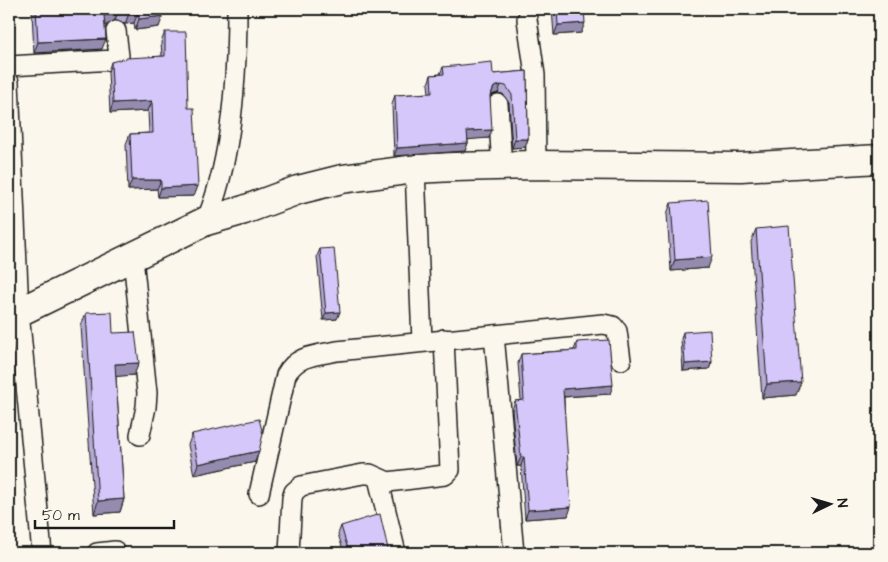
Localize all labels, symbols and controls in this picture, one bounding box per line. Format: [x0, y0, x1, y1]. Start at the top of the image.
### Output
north arrow [806, 480, 856, 530]
scale bar [35, 497, 174, 529]
text: N [832, 498, 852, 508]
text: 50 m [42, 505, 80, 526]

